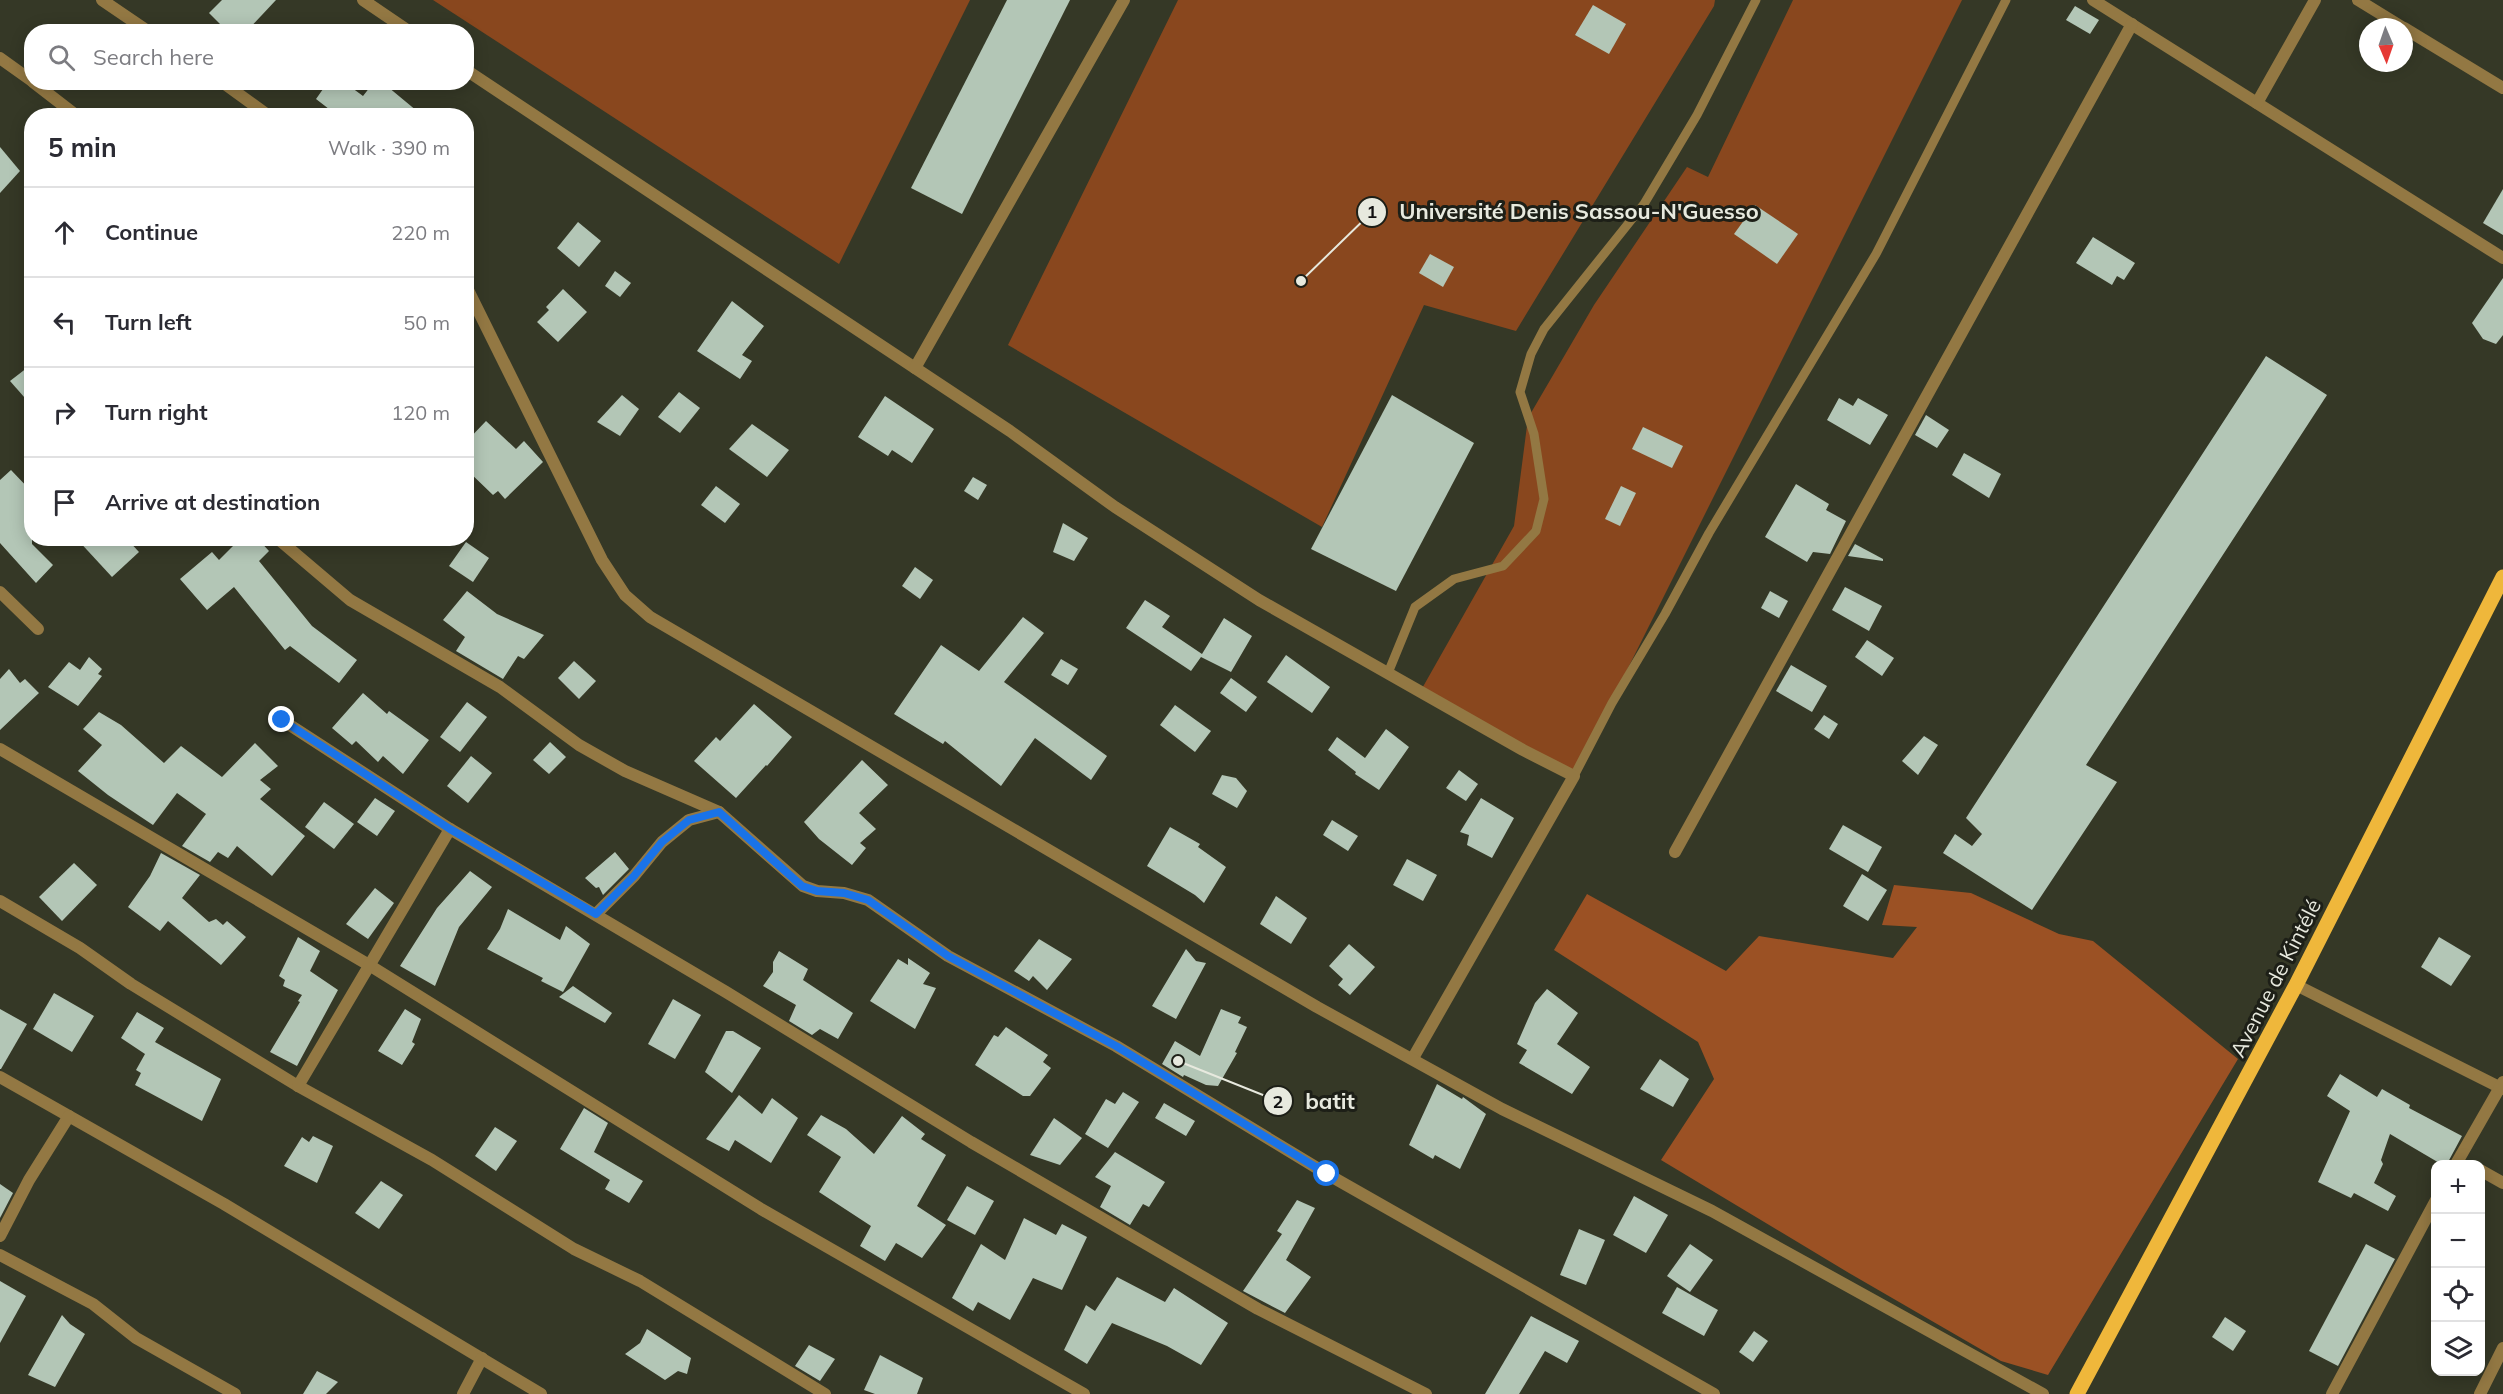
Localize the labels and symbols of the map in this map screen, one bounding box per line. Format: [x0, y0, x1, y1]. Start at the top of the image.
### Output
north arrow [2359, 18, 2413, 72]
callout: Université Denis Sassou-N'Guesso [1357, 192, 1770, 232]
text: Université Denis Sassou-N'Guesso [1399, 197, 1759, 225]
text: 1 [1367, 200, 1377, 223]
route end [268, 706, 294, 732]
street label: Avenue de Kintélé [2224, 895, 2326, 1061]
callout: batit [1263, 1081, 1367, 1121]
text: batit [1305, 1087, 1355, 1115]
text: 2 [1273, 1090, 1283, 1113]
route start [1313, 1160, 1339, 1186]

